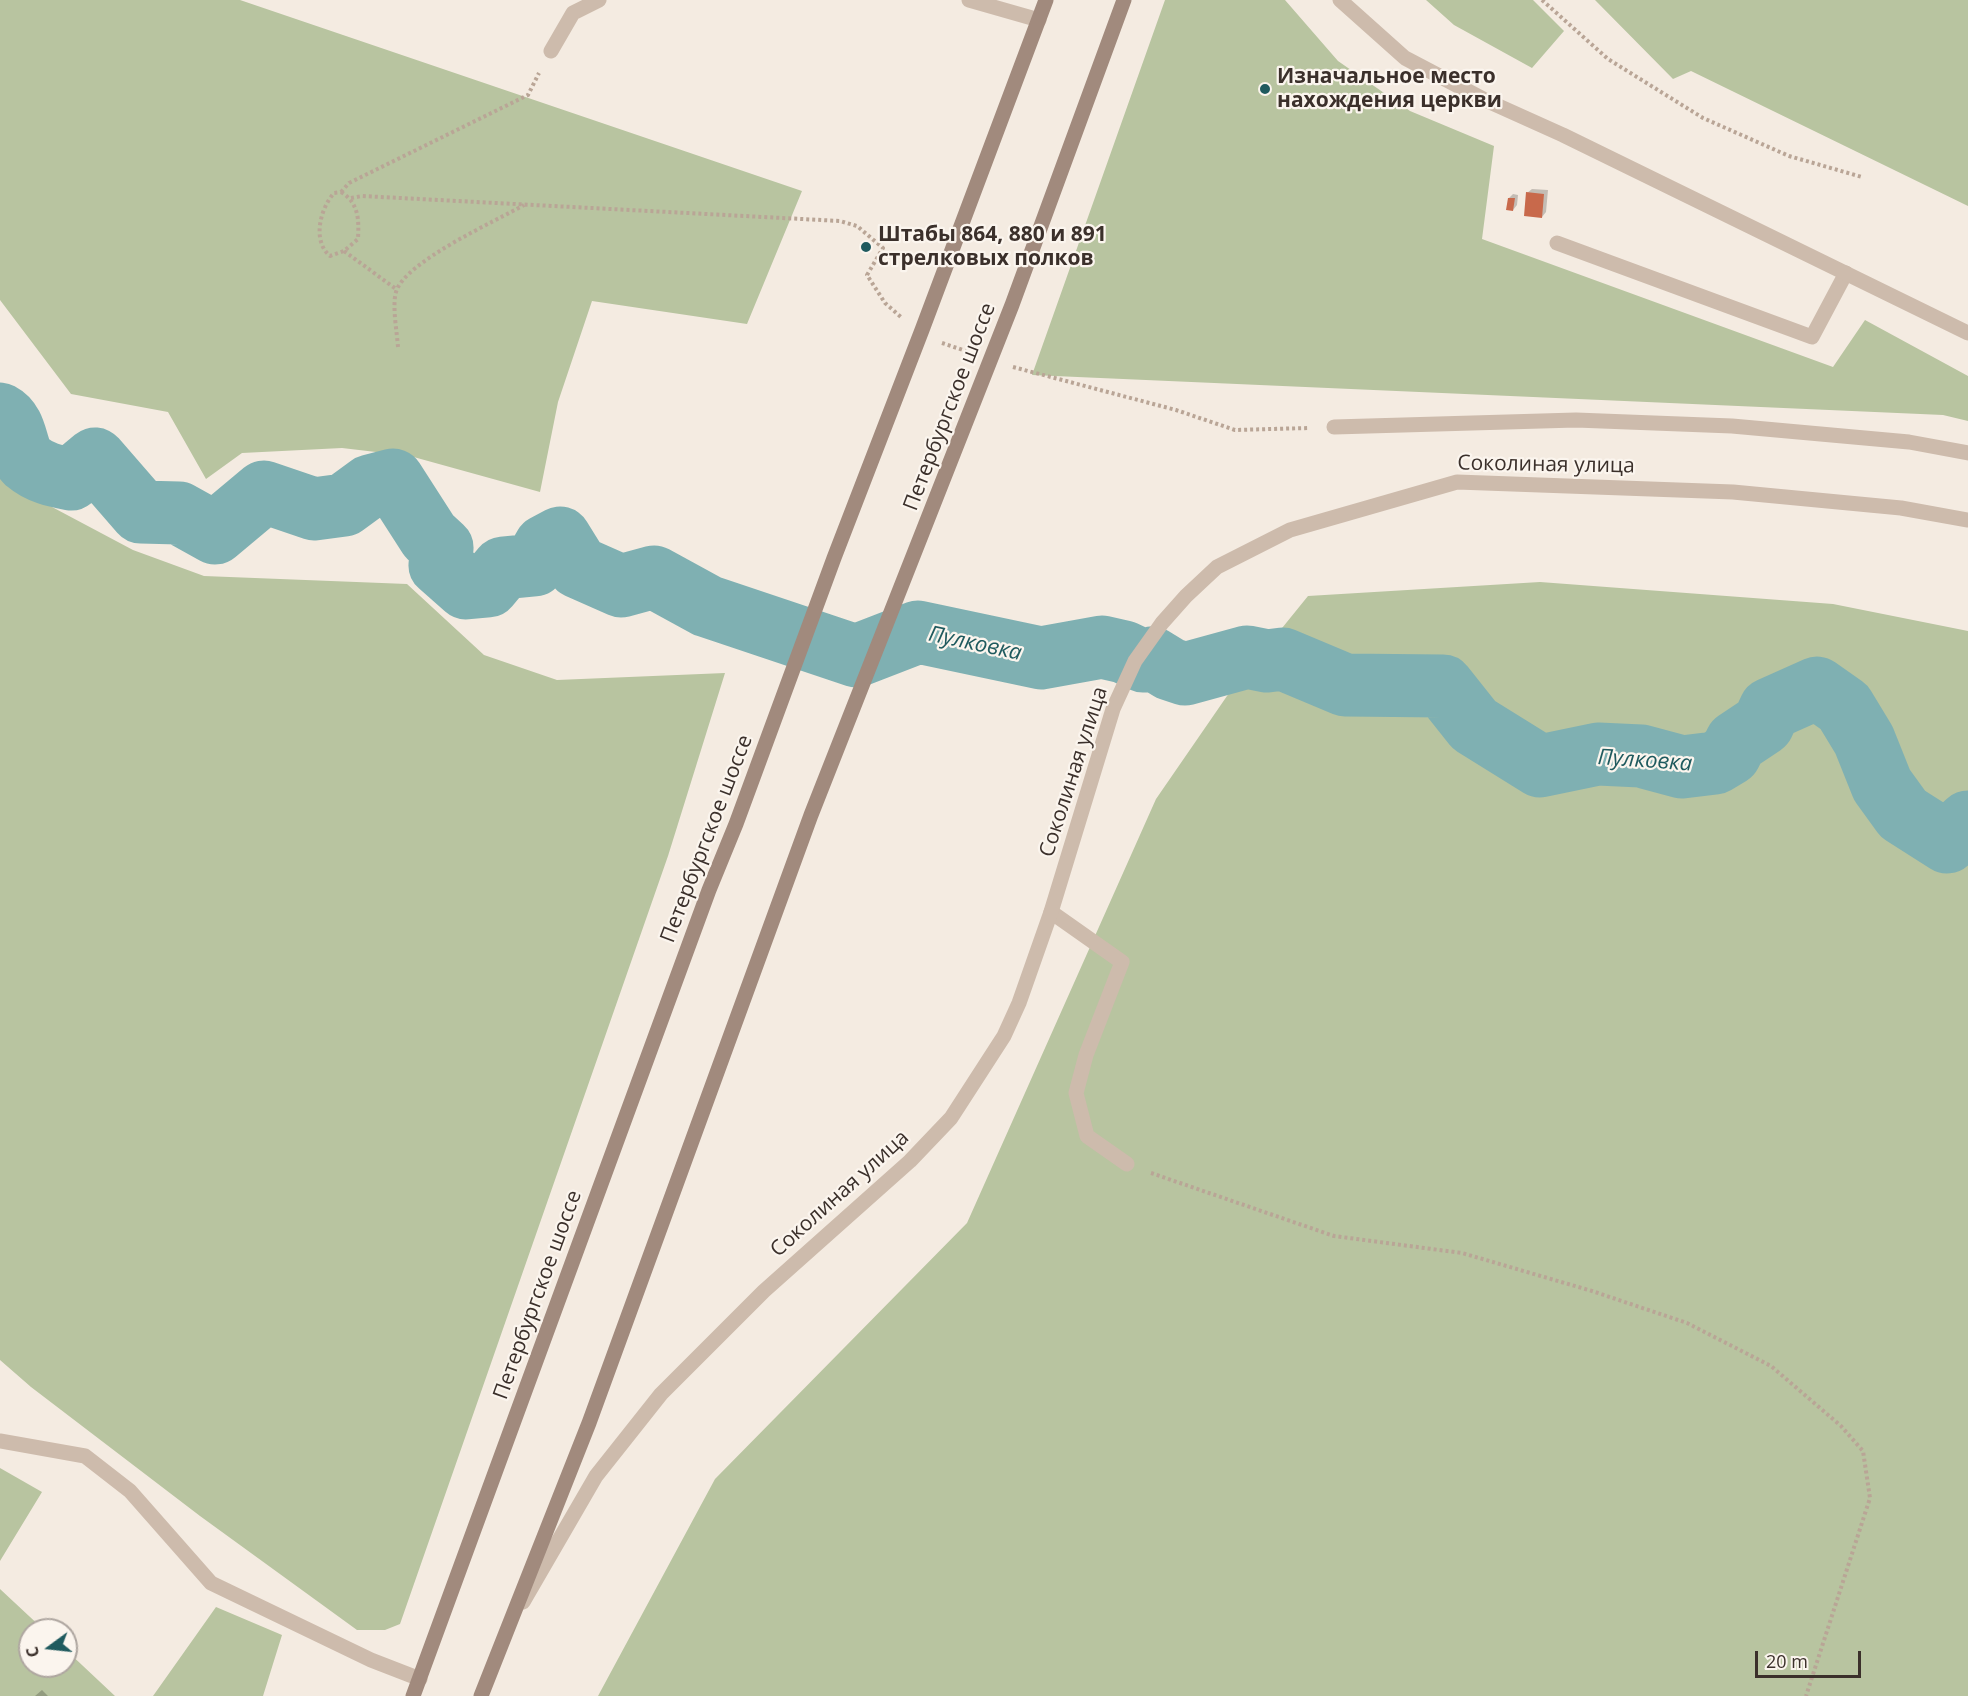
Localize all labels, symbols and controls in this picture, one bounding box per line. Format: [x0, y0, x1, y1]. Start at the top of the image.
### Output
place label: Изначальное место нахождения церкви [1277, 64, 1502, 114]
marker: Изначальное место нахождения церкви [1258, 82, 1272, 96]
place label: Штабы 864, 880 и 891 стрелковых полков [878, 222, 1107, 272]
marker: Штабы 864, 880 и 891 стрелковых полков [859, 240, 873, 254]
street label: Петербургское шоссе [899, 300, 1001, 514]
street label: Соколиная улица [1457, 451, 1635, 479]
water label: Пулковка [926, 621, 1024, 667]
street label: Соколиная улица [1035, 684, 1113, 860]
street label: Петербургское шоссе [656, 732, 758, 946]
water label: Пулковка [1597, 745, 1693, 777]
street label: Соколиная улица [766, 1125, 914, 1263]
street label: Петербургское шоссе [488, 1187, 588, 1403]
north arrow [18, 1618, 78, 1678]
scale bar [1758, 1639, 1864, 1677]
text: С [21, 1644, 44, 1660]
text: 20 m [1766, 1649, 1808, 1673]

